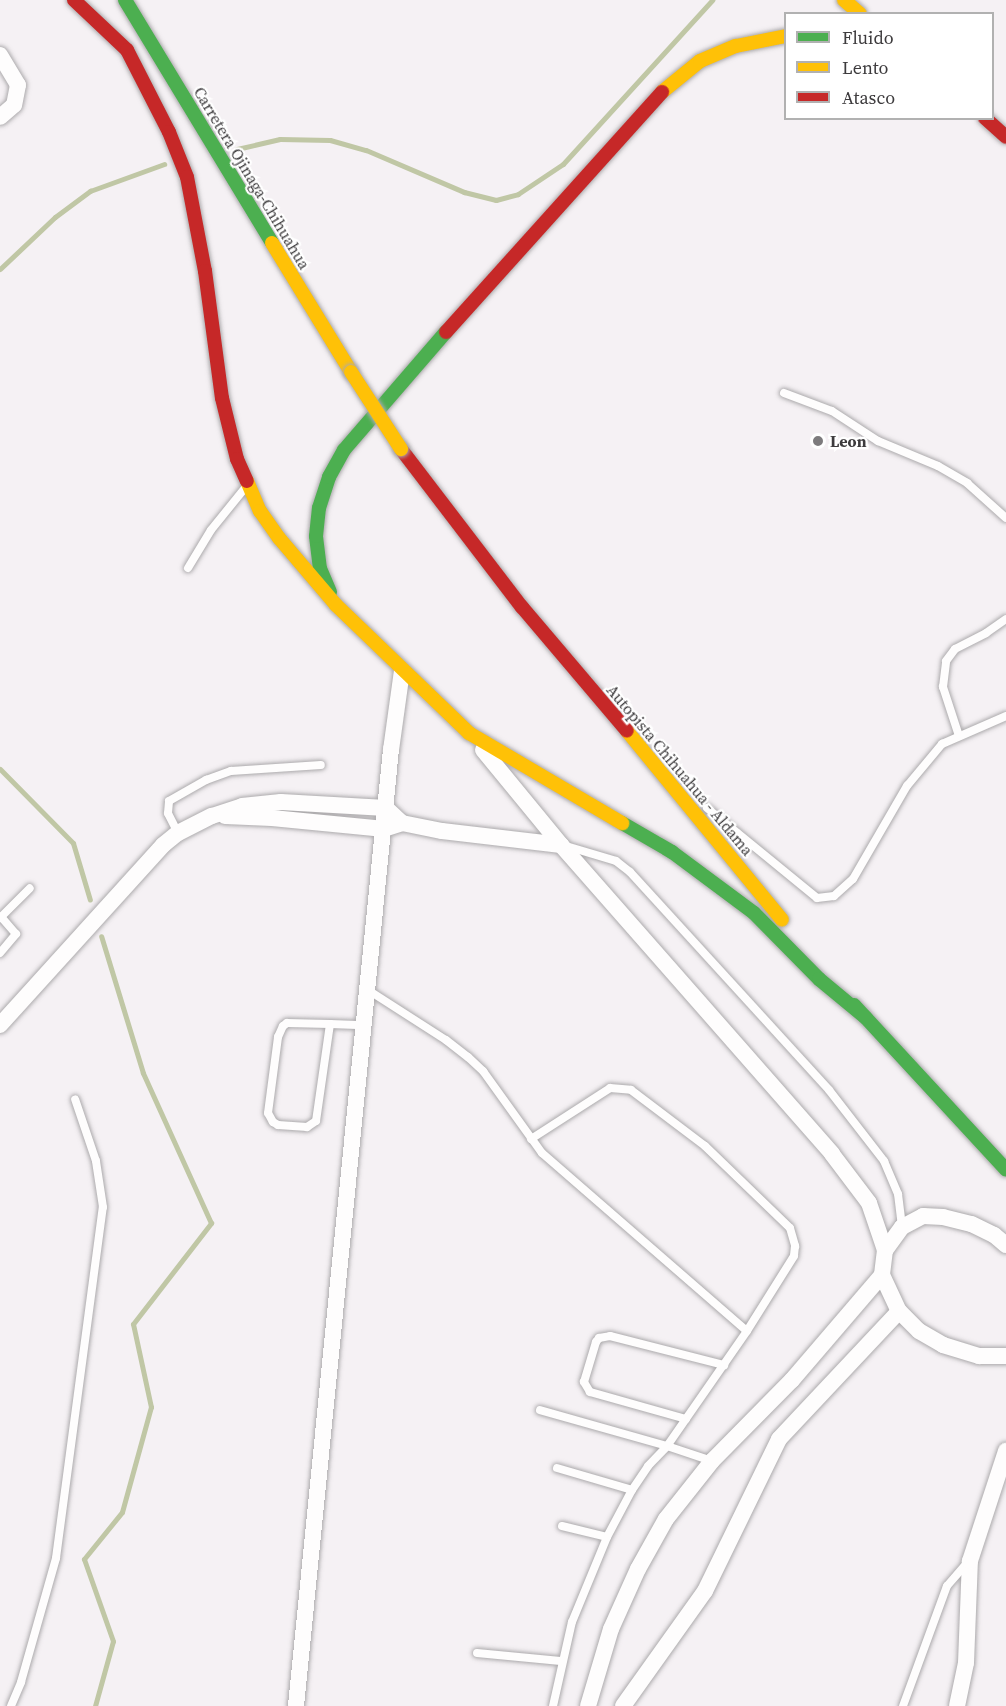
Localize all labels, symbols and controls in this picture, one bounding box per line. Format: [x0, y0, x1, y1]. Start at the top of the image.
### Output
legend [784, 12, 994, 120]
text: Fluido [842, 25, 894, 50]
text: Lento [842, 55, 888, 80]
street label: Carretera Ojinaga-Chihuahua [190, 83, 314, 273]
text: Atasco [842, 85, 895, 110]
place label: Leon [830, 431, 867, 451]
marker: Leon [811, 434, 825, 448]
street label: Autopista Chihuahua - Aldama [603, 681, 757, 859]

